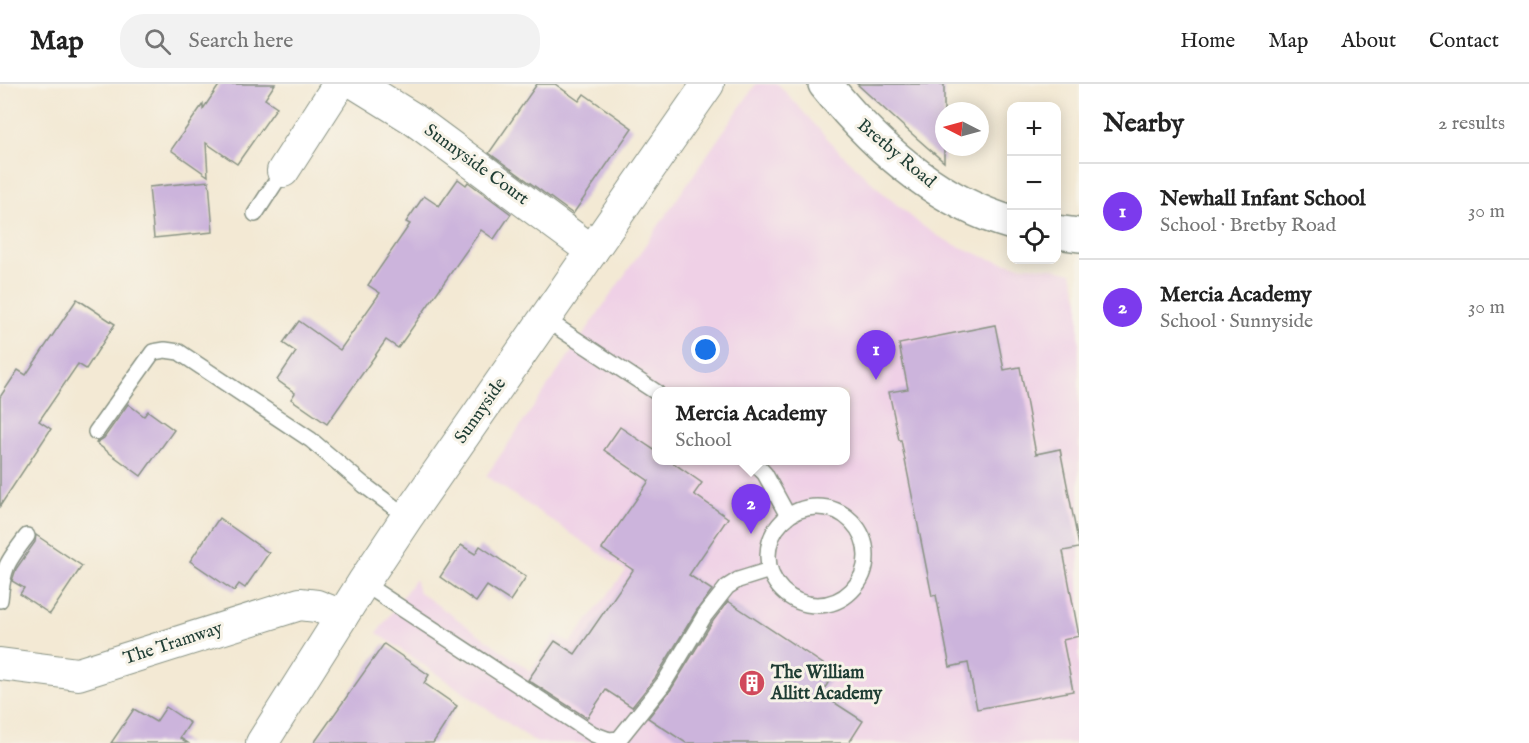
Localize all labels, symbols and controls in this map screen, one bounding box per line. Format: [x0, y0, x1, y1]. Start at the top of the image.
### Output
search box [120, 14, 540, 68]
text: Map [30, 24, 84, 59]
icon: search [141, 25, 174, 58]
text: Search here [189, 27, 293, 55]
text: Home [1180, 28, 1235, 55]
text: Map [1268, 28, 1308, 55]
text: About [1341, 28, 1396, 55]
text: Contact [1429, 28, 1499, 55]
north arrow [935, 102, 989, 156]
map controls [1007, 102, 1061, 264]
button: + [1007, 102, 1061, 156]
text: Nearby [1103, 107, 1184, 140]
text: 2 results [1438, 111, 1505, 136]
street label: Bretby Road [852, 114, 940, 194]
street label: Sunnyside Court [419, 119, 533, 211]
button: − [1007, 156, 1061, 210]
text: Newhall Infant School [1160, 185, 1366, 213]
text: 1 [1119, 199, 1126, 224]
text: 30 m [1468, 199, 1505, 224]
button: locate [1007, 210, 1061, 264]
text: School · Bretby Road [1160, 213, 1336, 238]
text: Mercia Academy [1160, 281, 1312, 309]
text: 2 [1118, 295, 1127, 320]
text: 30 m [1468, 295, 1505, 320]
text: School · Sunnyside [1160, 309, 1313, 334]
pin: 1 [856, 330, 896, 380]
your location [691, 335, 720, 364]
street label: Sunnyside [450, 374, 512, 448]
popup [652, 387, 850, 465]
text: Mercia Academy [675, 400, 827, 428]
text: School [675, 428, 732, 453]
pin: 2 [732, 484, 771, 534]
street label: The Tramway [120, 617, 226, 671]
place label: The William Allitt Academy [770, 662, 883, 706]
building icon: The William Allitt Academy [737, 668, 767, 698]

